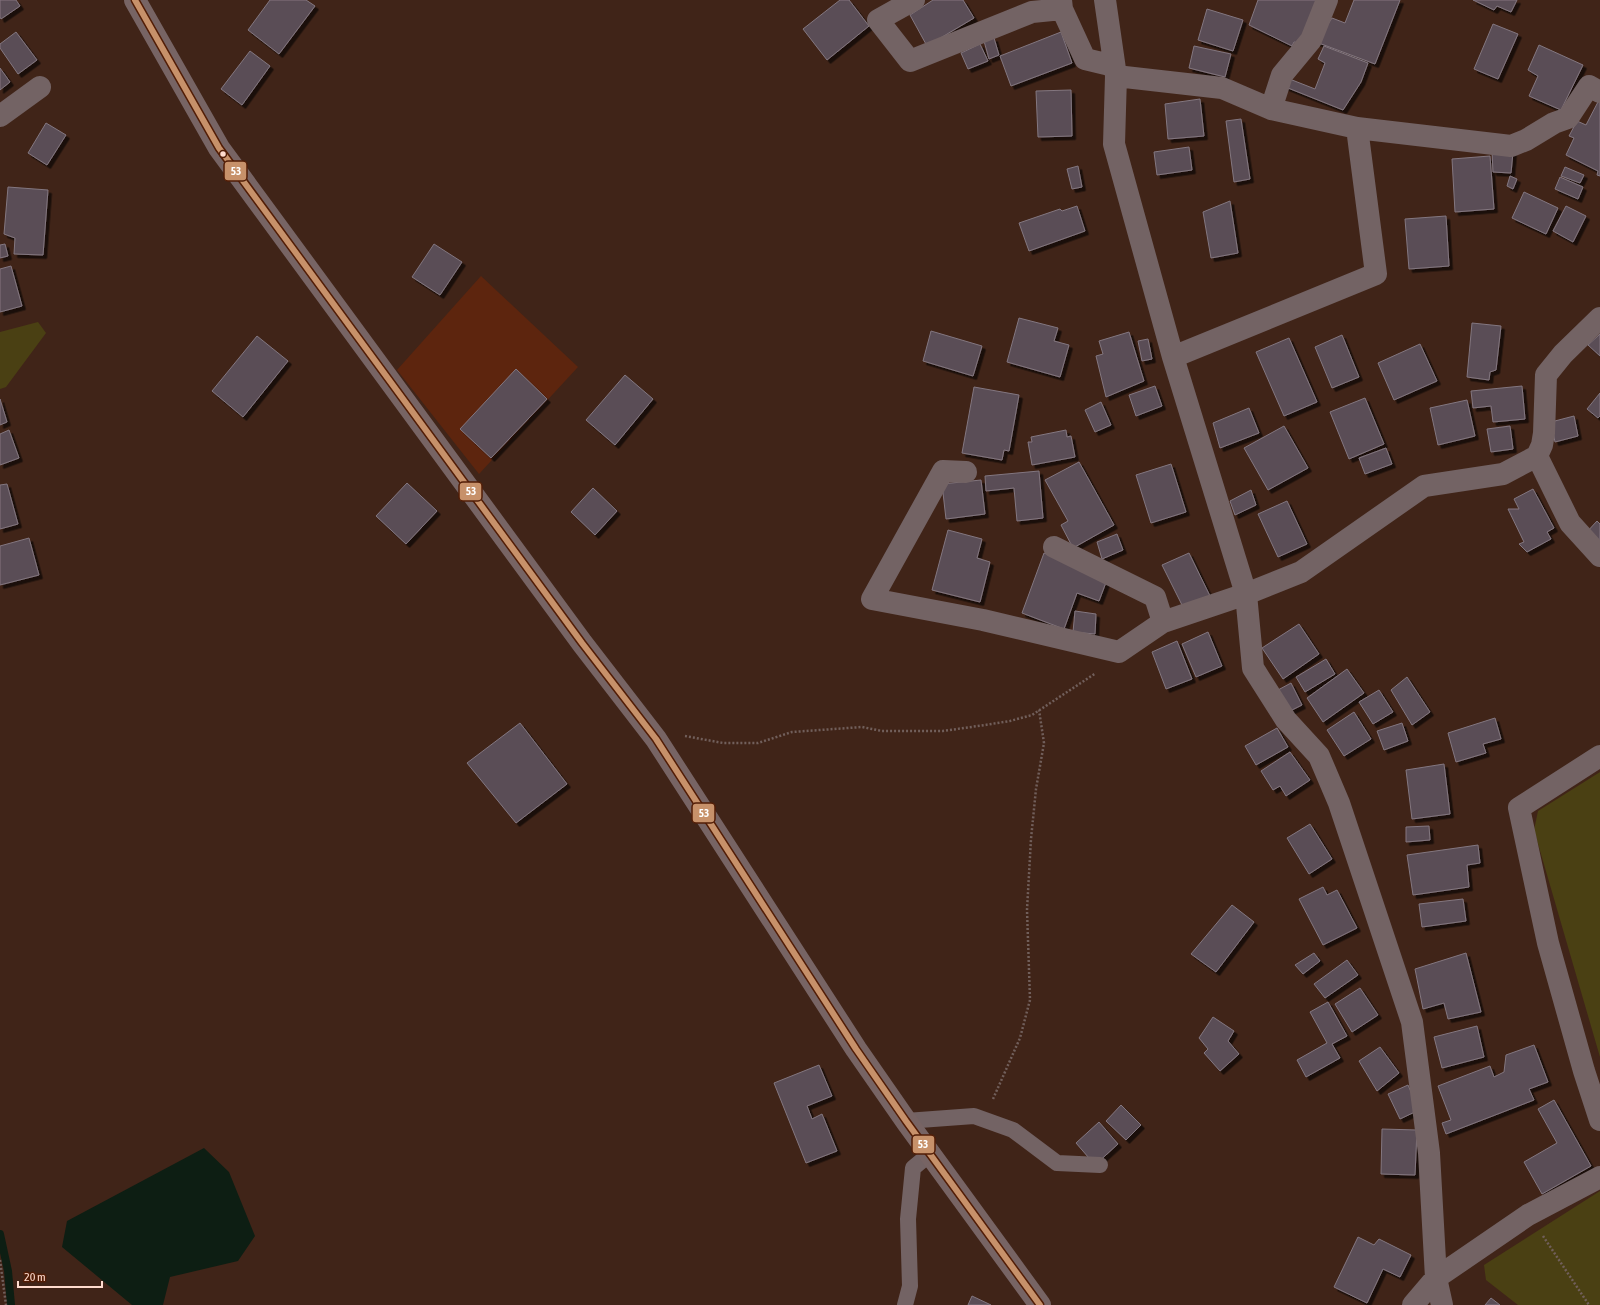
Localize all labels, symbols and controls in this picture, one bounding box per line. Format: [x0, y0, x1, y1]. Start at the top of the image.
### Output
unlabelled marker [218, 149, 228, 159]
line badge: 53 [224, 161, 247, 181]
text: 53 [231, 165, 241, 177]
line badge: 53 [459, 482, 482, 501]
text: 53 [466, 485, 476, 497]
line badge: 53 [692, 803, 715, 823]
text: 53 [699, 807, 709, 819]
line badge: 53 [912, 1135, 935, 1154]
text: 53 [918, 1138, 928, 1150]
scale bar [18, 1263, 102, 1289]
text: 20 m [24, 1270, 46, 1284]

